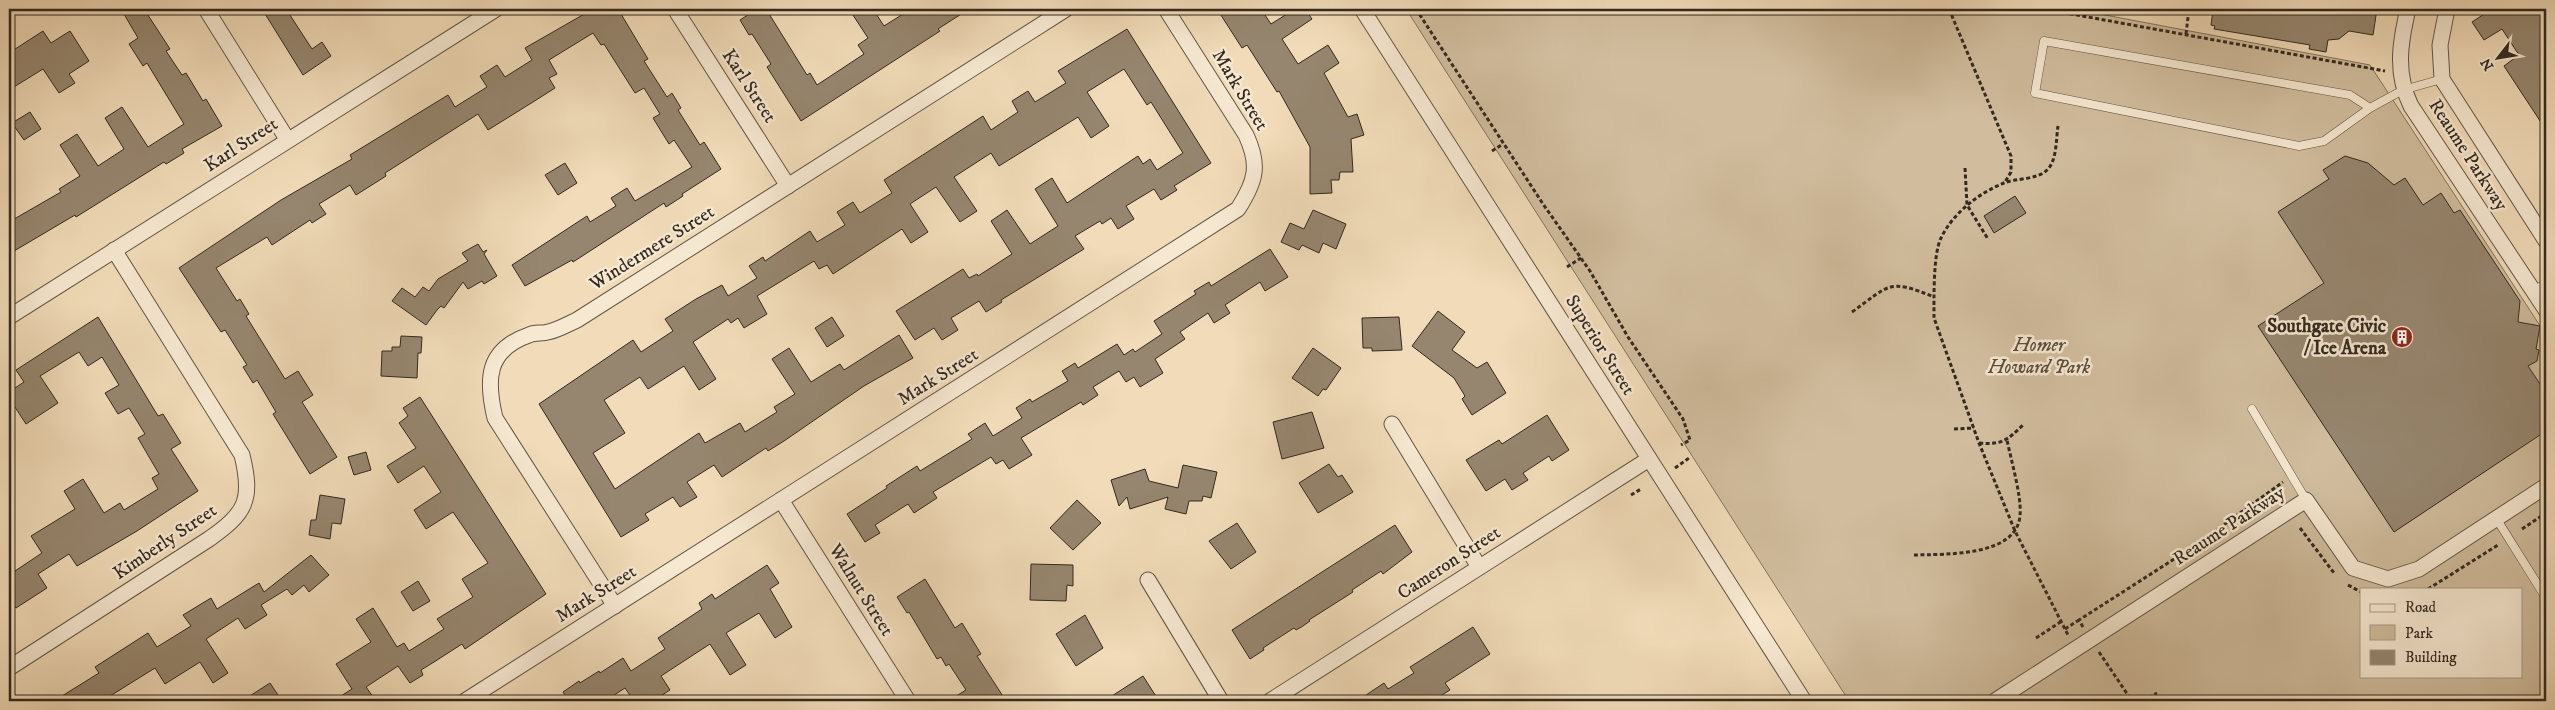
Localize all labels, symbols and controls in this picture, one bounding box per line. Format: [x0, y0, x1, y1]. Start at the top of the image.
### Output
north arrow [2472, 32, 2522, 82]
street label: Karl Street [717, 45, 781, 127]
street label: Mark Street [1207, 45, 1273, 135]
text: N [2477, 54, 2498, 74]
street label: Reaume Parkway [2423, 95, 2513, 216]
street label: Karl Street [200, 113, 282, 177]
street label: Windermere Street [585, 200, 719, 296]
street label: Superior Street [1560, 291, 1640, 399]
place label: Southgate Civic / Ice Arena [2267, 315, 2387, 360]
building icon: Southgate Civic / Ice Arena [2390, 325, 2414, 349]
park label: Homer Howard Park [1987, 334, 2090, 379]
street label: Mark Street [893, 343, 983, 411]
street label: Reaume Parkway [2169, 481, 2290, 571]
street label: Kimberly Street [109, 499, 221, 585]
street label: Cameron Street [1393, 521, 1505, 605]
street label: Walnut Street [823, 539, 898, 640]
street label: Mark Street [551, 560, 641, 628]
legend [2360, 588, 2522, 678]
text: Road [2405, 598, 2437, 617]
text: Park [2405, 624, 2434, 643]
text: Building [2405, 648, 2457, 667]

